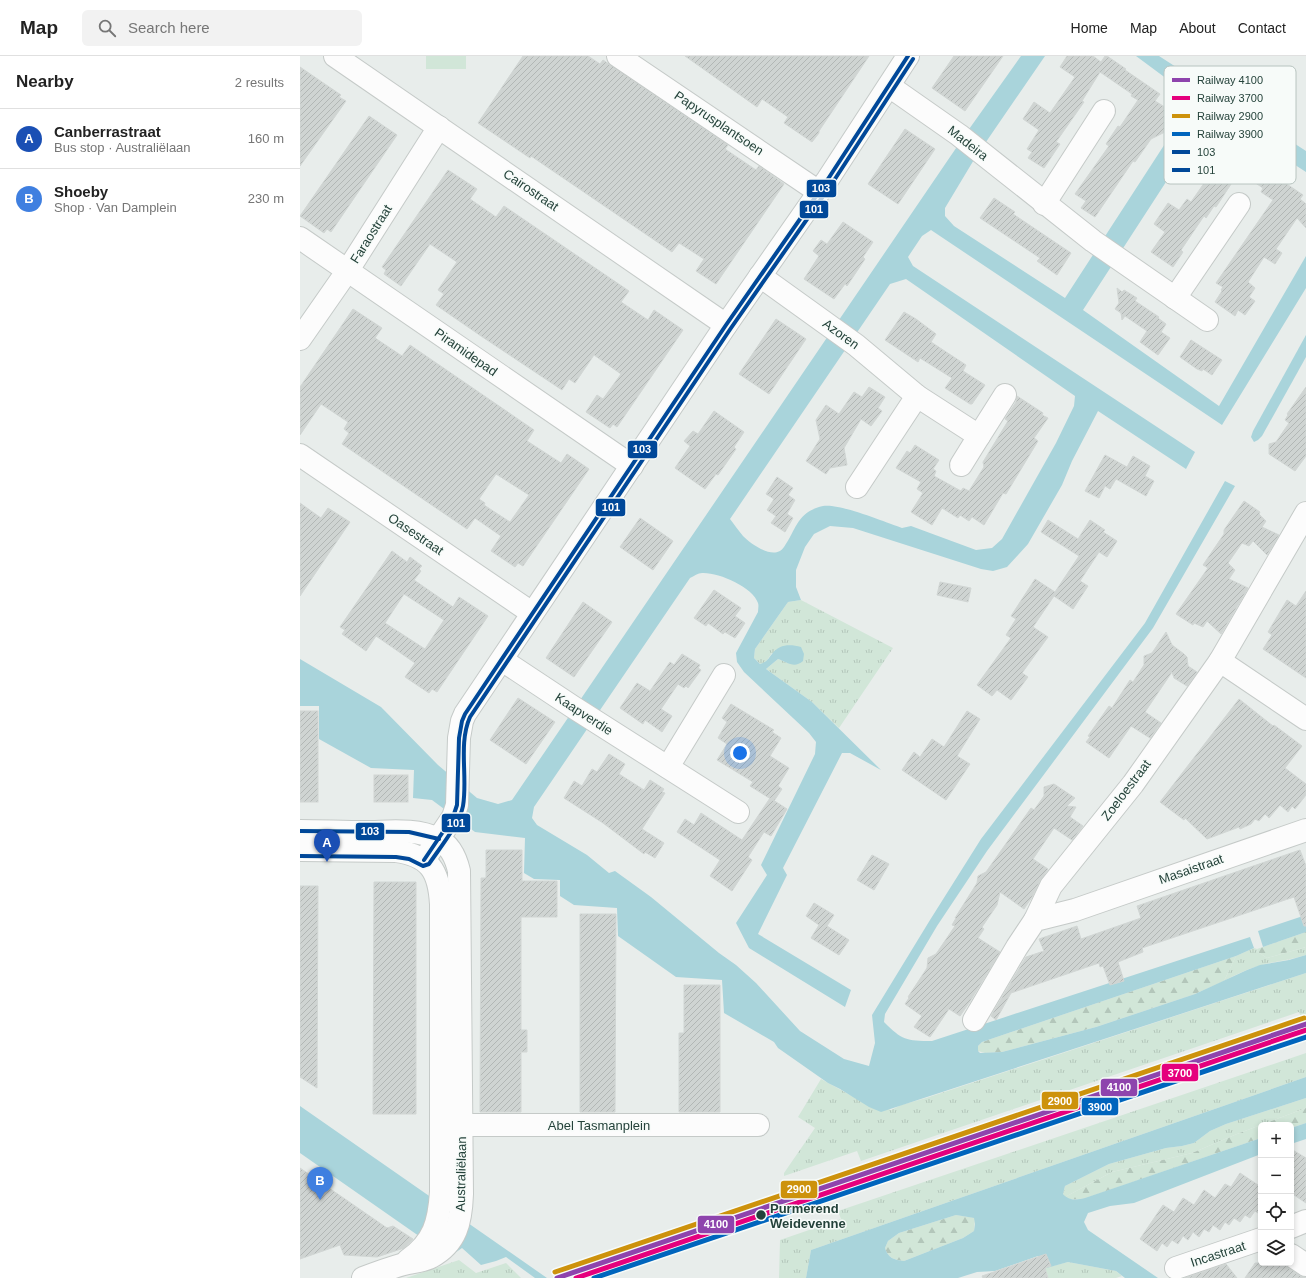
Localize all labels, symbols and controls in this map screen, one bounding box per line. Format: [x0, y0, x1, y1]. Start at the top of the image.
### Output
search box [82, 10, 362, 46]
text: Map [20, 17, 58, 38]
icon: search [96, 17, 118, 39]
text: Search here [128, 19, 210, 36]
text: Home [1071, 20, 1108, 36]
text: Map [1130, 20, 1157, 36]
text: About [1179, 20, 1216, 36]
text: Contact [1238, 20, 1286, 36]
legend [1164, 66, 1296, 184]
text: Nearby [16, 72, 74, 91]
text: Railway 4100 [1197, 74, 1263, 86]
text: 2 results [235, 75, 284, 90]
street label: Papyrusplantsoen [672, 88, 766, 158]
text: Railway 3700 [1197, 92, 1263, 104]
text: Railway 2900 [1197, 110, 1263, 122]
text: Canberrastraat [54, 123, 161, 140]
street label: Madeira [945, 123, 992, 164]
text: Railway 3900 [1197, 128, 1263, 140]
text: A [24, 131, 34, 146]
text: 160 m [248, 131, 284, 146]
text: Bus stop · Australiëlaan [54, 140, 191, 155]
text: 103 [1197, 146, 1215, 158]
text: 101 [1197, 164, 1215, 176]
street label: Cairostraat [500, 166, 562, 214]
line badge: 103 [806, 179, 837, 198]
text: 103 [812, 182, 830, 194]
text: Shoeby [54, 183, 108, 200]
text: B [24, 191, 34, 206]
text: 230 m [248, 191, 284, 206]
text: Shop · Van Damplein [54, 200, 177, 215]
line badge: 101 [799, 200, 829, 219]
street label: Faraostraat [347, 202, 395, 266]
text: 101 [805, 203, 823, 215]
street label: Azoren [820, 316, 862, 352]
street label: Piramidepad [432, 325, 500, 379]
line badge: 103 [627, 440, 658, 459]
text: 103 [633, 443, 651, 455]
line badge: 101 [595, 498, 626, 517]
text: 101 [602, 501, 620, 513]
street label: Oasestraat [385, 510, 447, 558]
street label: Kaapverdie [552, 690, 616, 738]
your location [730, 743, 750, 763]
street label: Zoeloestraat [1098, 756, 1154, 823]
line badge: 101 [441, 813, 471, 833]
text: 101 [447, 817, 465, 829]
line badge: 103 [355, 822, 385, 841]
text: 103 [361, 825, 379, 837]
pin: A [314, 829, 340, 862]
street label: Masaistraat [1157, 851, 1226, 887]
line badge: 3700 [1161, 1063, 1199, 1082]
text: 3700 [1168, 1067, 1192, 1079]
line badge: 4100 [1100, 1078, 1138, 1097]
text: 4100 [1107, 1081, 1131, 1093]
line badge: 2900 [1041, 1091, 1079, 1110]
text: 2900 [1048, 1095, 1072, 1107]
line badge: 3900 [1081, 1097, 1119, 1116]
text: 3900 [1088, 1101, 1112, 1113]
street label: Abel Tasmanplein [548, 1118, 650, 1133]
map controls [1258, 1122, 1294, 1266]
button: + [1258, 1122, 1294, 1158]
street label: Australiëlaan [453, 1136, 469, 1212]
button: − [1258, 1158, 1294, 1194]
pin: B [307, 1167, 333, 1200]
line badge: 2900 [780, 1180, 818, 1199]
text: 2900 [787, 1183, 811, 1195]
button: locate [1258, 1194, 1294, 1230]
place label: Purmerend Weidevenne [770, 1201, 846, 1231]
marker: Purmerend Weidevenne [754, 1208, 768, 1222]
line badge: 4100 [697, 1215, 735, 1234]
text: 4100 [704, 1218, 728, 1230]
button: layers [1258, 1230, 1294, 1266]
street label: Incastraat [1189, 1238, 1248, 1270]

